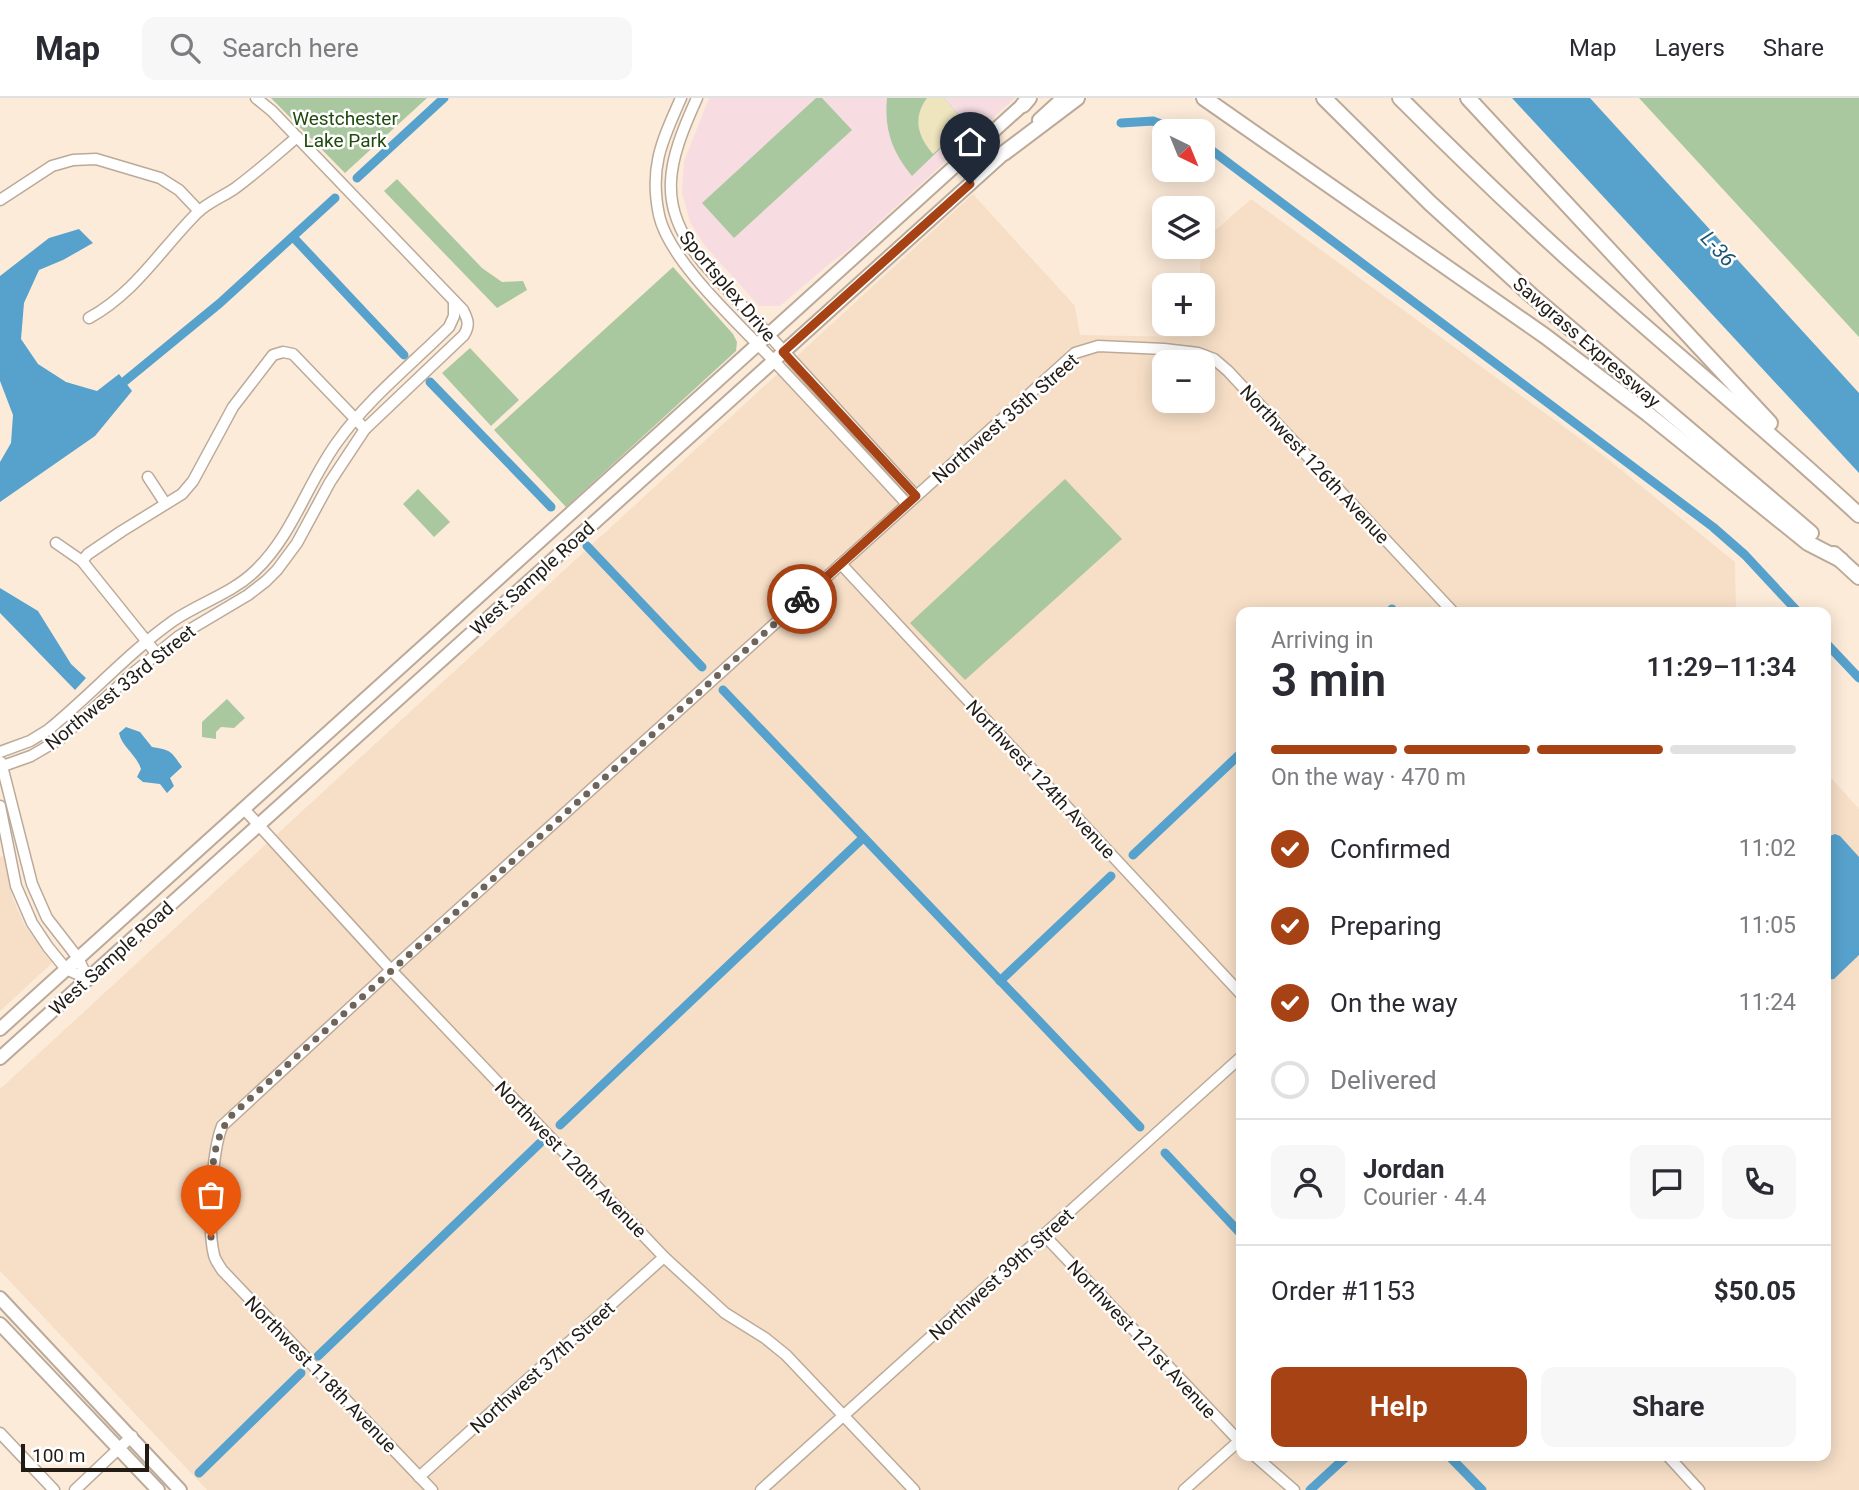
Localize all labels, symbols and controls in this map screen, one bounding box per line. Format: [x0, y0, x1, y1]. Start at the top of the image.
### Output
search box [142, 17, 632, 80]
text: Map [35, 29, 100, 68]
icon: search [166, 29, 204, 67]
text: Search here [222, 33, 359, 63]
text: Map [1569, 34, 1617, 62]
text: Layers [1655, 34, 1725, 62]
text: Share [1763, 34, 1824, 62]
park label: Westchester Lake Park [292, 107, 398, 152]
pin [940, 112, 1000, 184]
north arrow [1152, 119, 1214, 182]
map controls [1152, 119, 1215, 413]
icon: home [951, 123, 989, 161]
button: layers [1152, 196, 1215, 259]
street label: Sportsplex Drive [674, 226, 781, 347]
water label: L-36 [1696, 226, 1740, 272]
street label: Sawgrass Expressway [1508, 272, 1665, 413]
button: + [1152, 273, 1215, 336]
street label: Northwest 35th Street [928, 349, 1083, 488]
button: − [1152, 350, 1215, 413]
street label: Northwest 126th Avenue [1235, 380, 1394, 548]
street label: West Sample Road [465, 517, 599, 640]
courier [767, 564, 837, 634]
icon: bike [783, 580, 821, 618]
street label: Northwest 33rd Street [41, 620, 200, 755]
text: Arriving in [1271, 627, 1374, 654]
text: 11:29–11:34 [1646, 652, 1796, 682]
text: 3 min [1271, 653, 1386, 707]
street label: Northwest 124th Avenue [961, 695, 1120, 863]
text: On the way · 470 m [1271, 764, 1466, 791]
icon: check [1271, 830, 1309, 868]
text: Confirmed [1330, 834, 1451, 864]
text: 11:02 [1739, 835, 1796, 862]
street label: West Sample Road [44, 897, 178, 1020]
icon: check [1271, 907, 1309, 945]
text: Preparing [1330, 911, 1442, 941]
text: 11:05 [1739, 912, 1796, 939]
icon: check [1271, 984, 1309, 1022]
text: On the way [1330, 988, 1458, 1018]
text: 11:24 [1739, 989, 1796, 1016]
text: Delivered [1330, 1065, 1437, 1095]
street label: Northwest 120th Avenue [490, 1076, 651, 1242]
button: person [1271, 1145, 1345, 1219]
button: chat [1630, 1145, 1704, 1219]
button: phone [1722, 1145, 1796, 1219]
text: Jordan [1363, 1154, 1445, 1184]
pin [181, 1165, 241, 1237]
icon: bag [192, 1176, 230, 1214]
text: Courier · 4.4 [1363, 1184, 1486, 1211]
street label: Northwest 39th Street [925, 1204, 1078, 1345]
street label: Northwest 121st Avenue [1062, 1255, 1221, 1423]
text: Order #1153 [1271, 1276, 1416, 1306]
text: $50.05 [1714, 1276, 1796, 1306]
street label: Northwest 118th Avenue [240, 1291, 401, 1457]
street label: Northwest 37th Street [466, 1297, 619, 1438]
button: Help [1271, 1367, 1527, 1447]
button: Share [1541, 1367, 1796, 1447]
scale bar [21, 1441, 149, 1473]
text: 100 m [32, 1444, 85, 1467]

